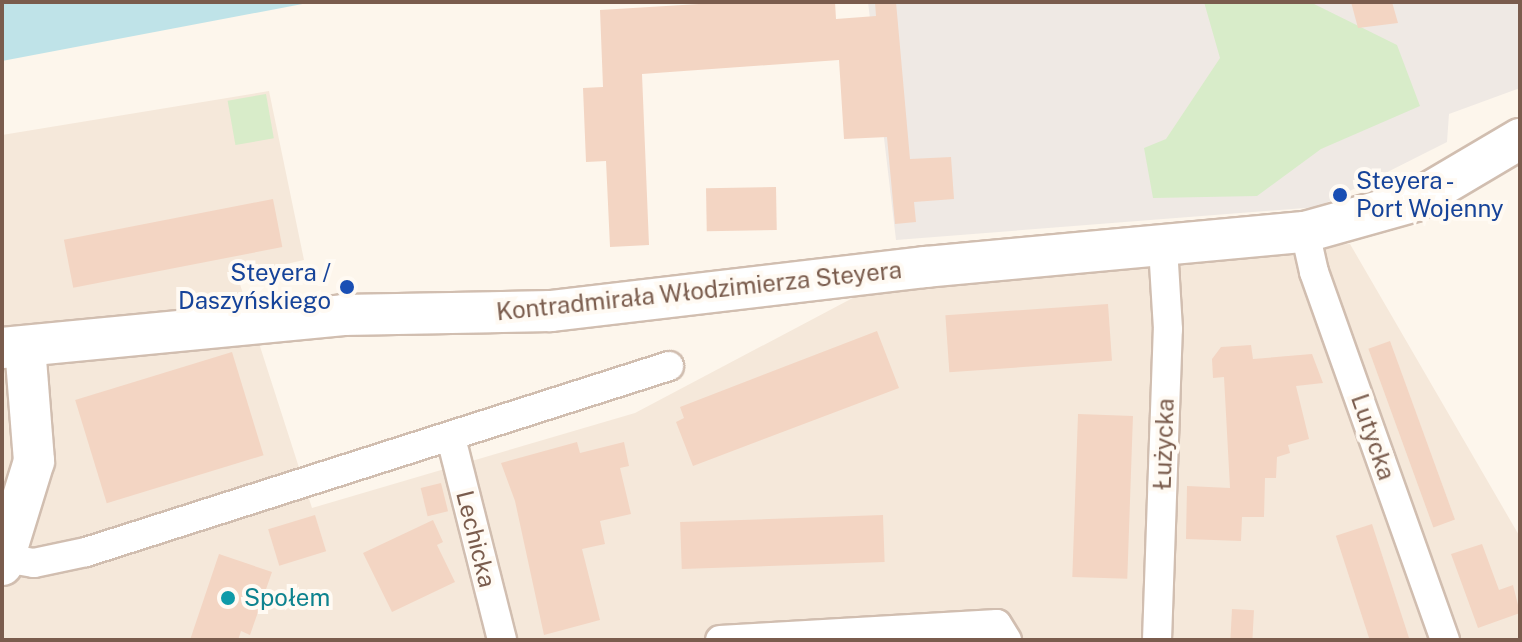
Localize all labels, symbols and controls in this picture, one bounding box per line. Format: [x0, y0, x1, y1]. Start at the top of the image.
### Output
place label: Steyera - Port Wojenny [1356, 167, 1504, 223]
marker: Steyera - Port Wojenny [1331, 186, 1349, 204]
street label: Kontradmirała Włodzimierza Steyera [495, 255, 903, 327]
place label: Steyera / Daszyńskiego [178, 259, 331, 315]
marker: Steyera / Daszyńskiego [338, 278, 356, 296]
street label: Lutycka [1345, 390, 1401, 484]
street label: Łużycka [1148, 398, 1180, 490]
street label: Lechicka [450, 488, 502, 590]
place label: Społem [244, 584, 330, 612]
marker: Społem [219, 589, 237, 607]

